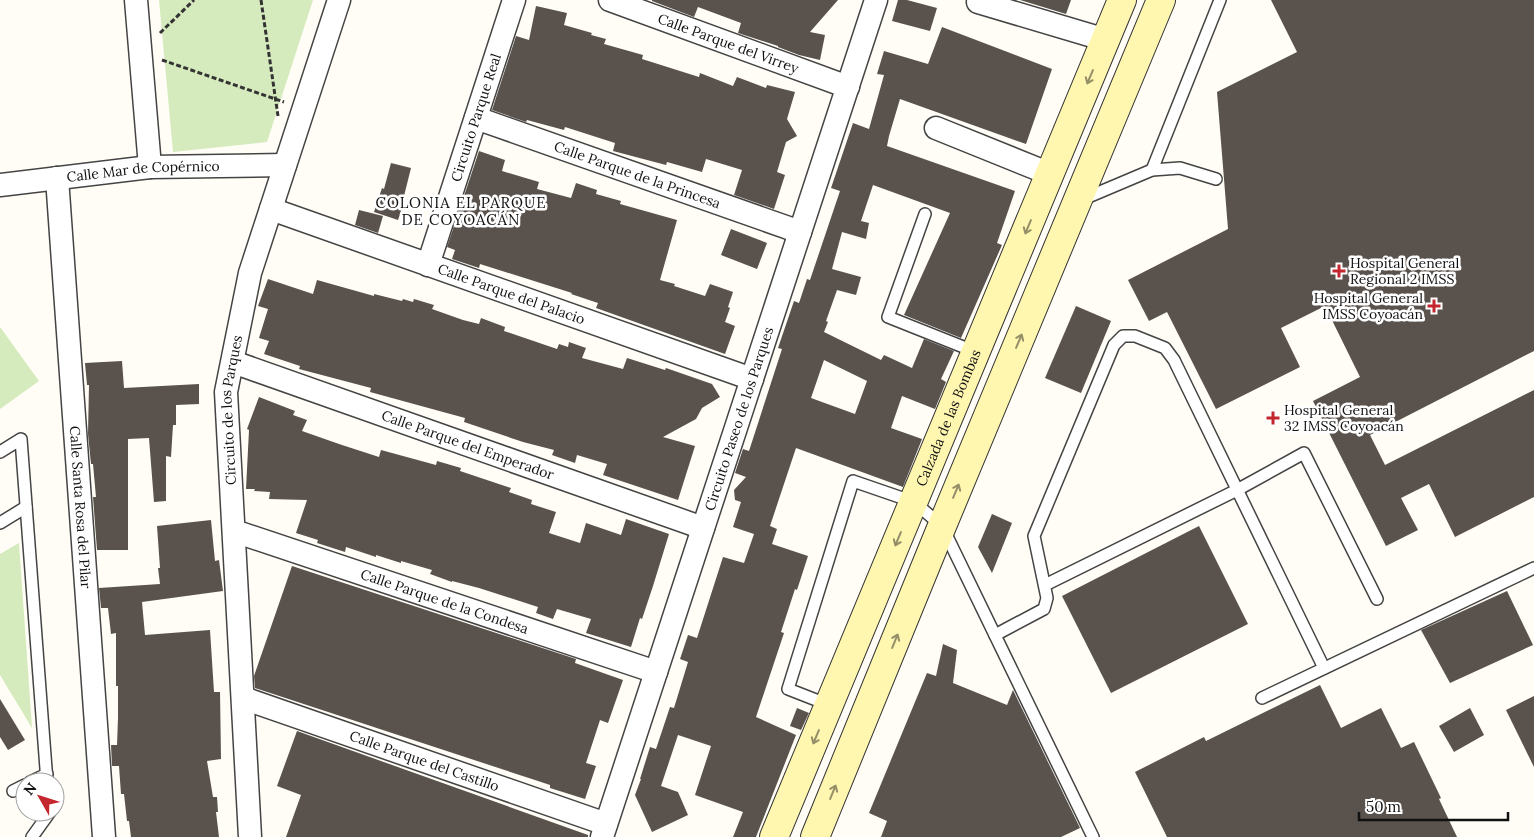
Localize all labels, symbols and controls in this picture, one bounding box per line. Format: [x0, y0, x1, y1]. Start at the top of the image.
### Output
street label: Calle Parque del Virrey [655, 9, 802, 77]
street label: Circuito Parque Real [447, 51, 505, 184]
one-way arrow [1085, 69, 1095, 84]
street label: Calle Parque de la Princesa [552, 137, 723, 212]
street label: Calle Mar de Copérnico [66, 157, 220, 186]
district label: COLONIA EL PARQUE DE COYOACÁN [375, 193, 547, 229]
one-way arrow [1022, 219, 1032, 234]
place label: Hospital General Regional 2 IMSS [1350, 254, 1459, 288]
street label: Calle Parque del Palacio [435, 260, 587, 328]
marker: Hospital General Regional 2 IMSS [1332, 264, 1346, 278]
place label: Hospital General IMSS Coyoacán [1314, 289, 1423, 323]
marker: Hospital General IMSS Coyoacán [1427, 299, 1441, 313]
street label: Circuito Paseo de los Parques [700, 325, 777, 513]
street label: Circuito de los Parques [217, 334, 246, 485]
one-way arrow [1014, 334, 1024, 349]
street label: Calzada de las Bombas [912, 347, 985, 489]
place label: Hospital General 32 IMSS Coyoacán [1284, 401, 1404, 435]
street label: Calle Parque del Emperador [379, 406, 556, 484]
marker: Hospital General 32 IMSS Coyoacán [1266, 411, 1280, 425]
street label: Calle Santa Rosa del Pilar [66, 425, 95, 589]
one-way arrow [952, 484, 962, 499]
one-way arrow [893, 531, 903, 546]
street label: Calle Parque de la Condesa [358, 565, 531, 638]
one-way arrow [891, 634, 900, 649]
street label: Calle Parque del Castillo [347, 727, 502, 795]
one-way arrow [810, 730, 819, 745]
north arrow [15, 772, 65, 822]
text: N [19, 779, 40, 799]
one-way arrow [829, 785, 838, 800]
scale bar [1359, 790, 1508, 822]
text: 50 m [1366, 797, 1401, 816]

